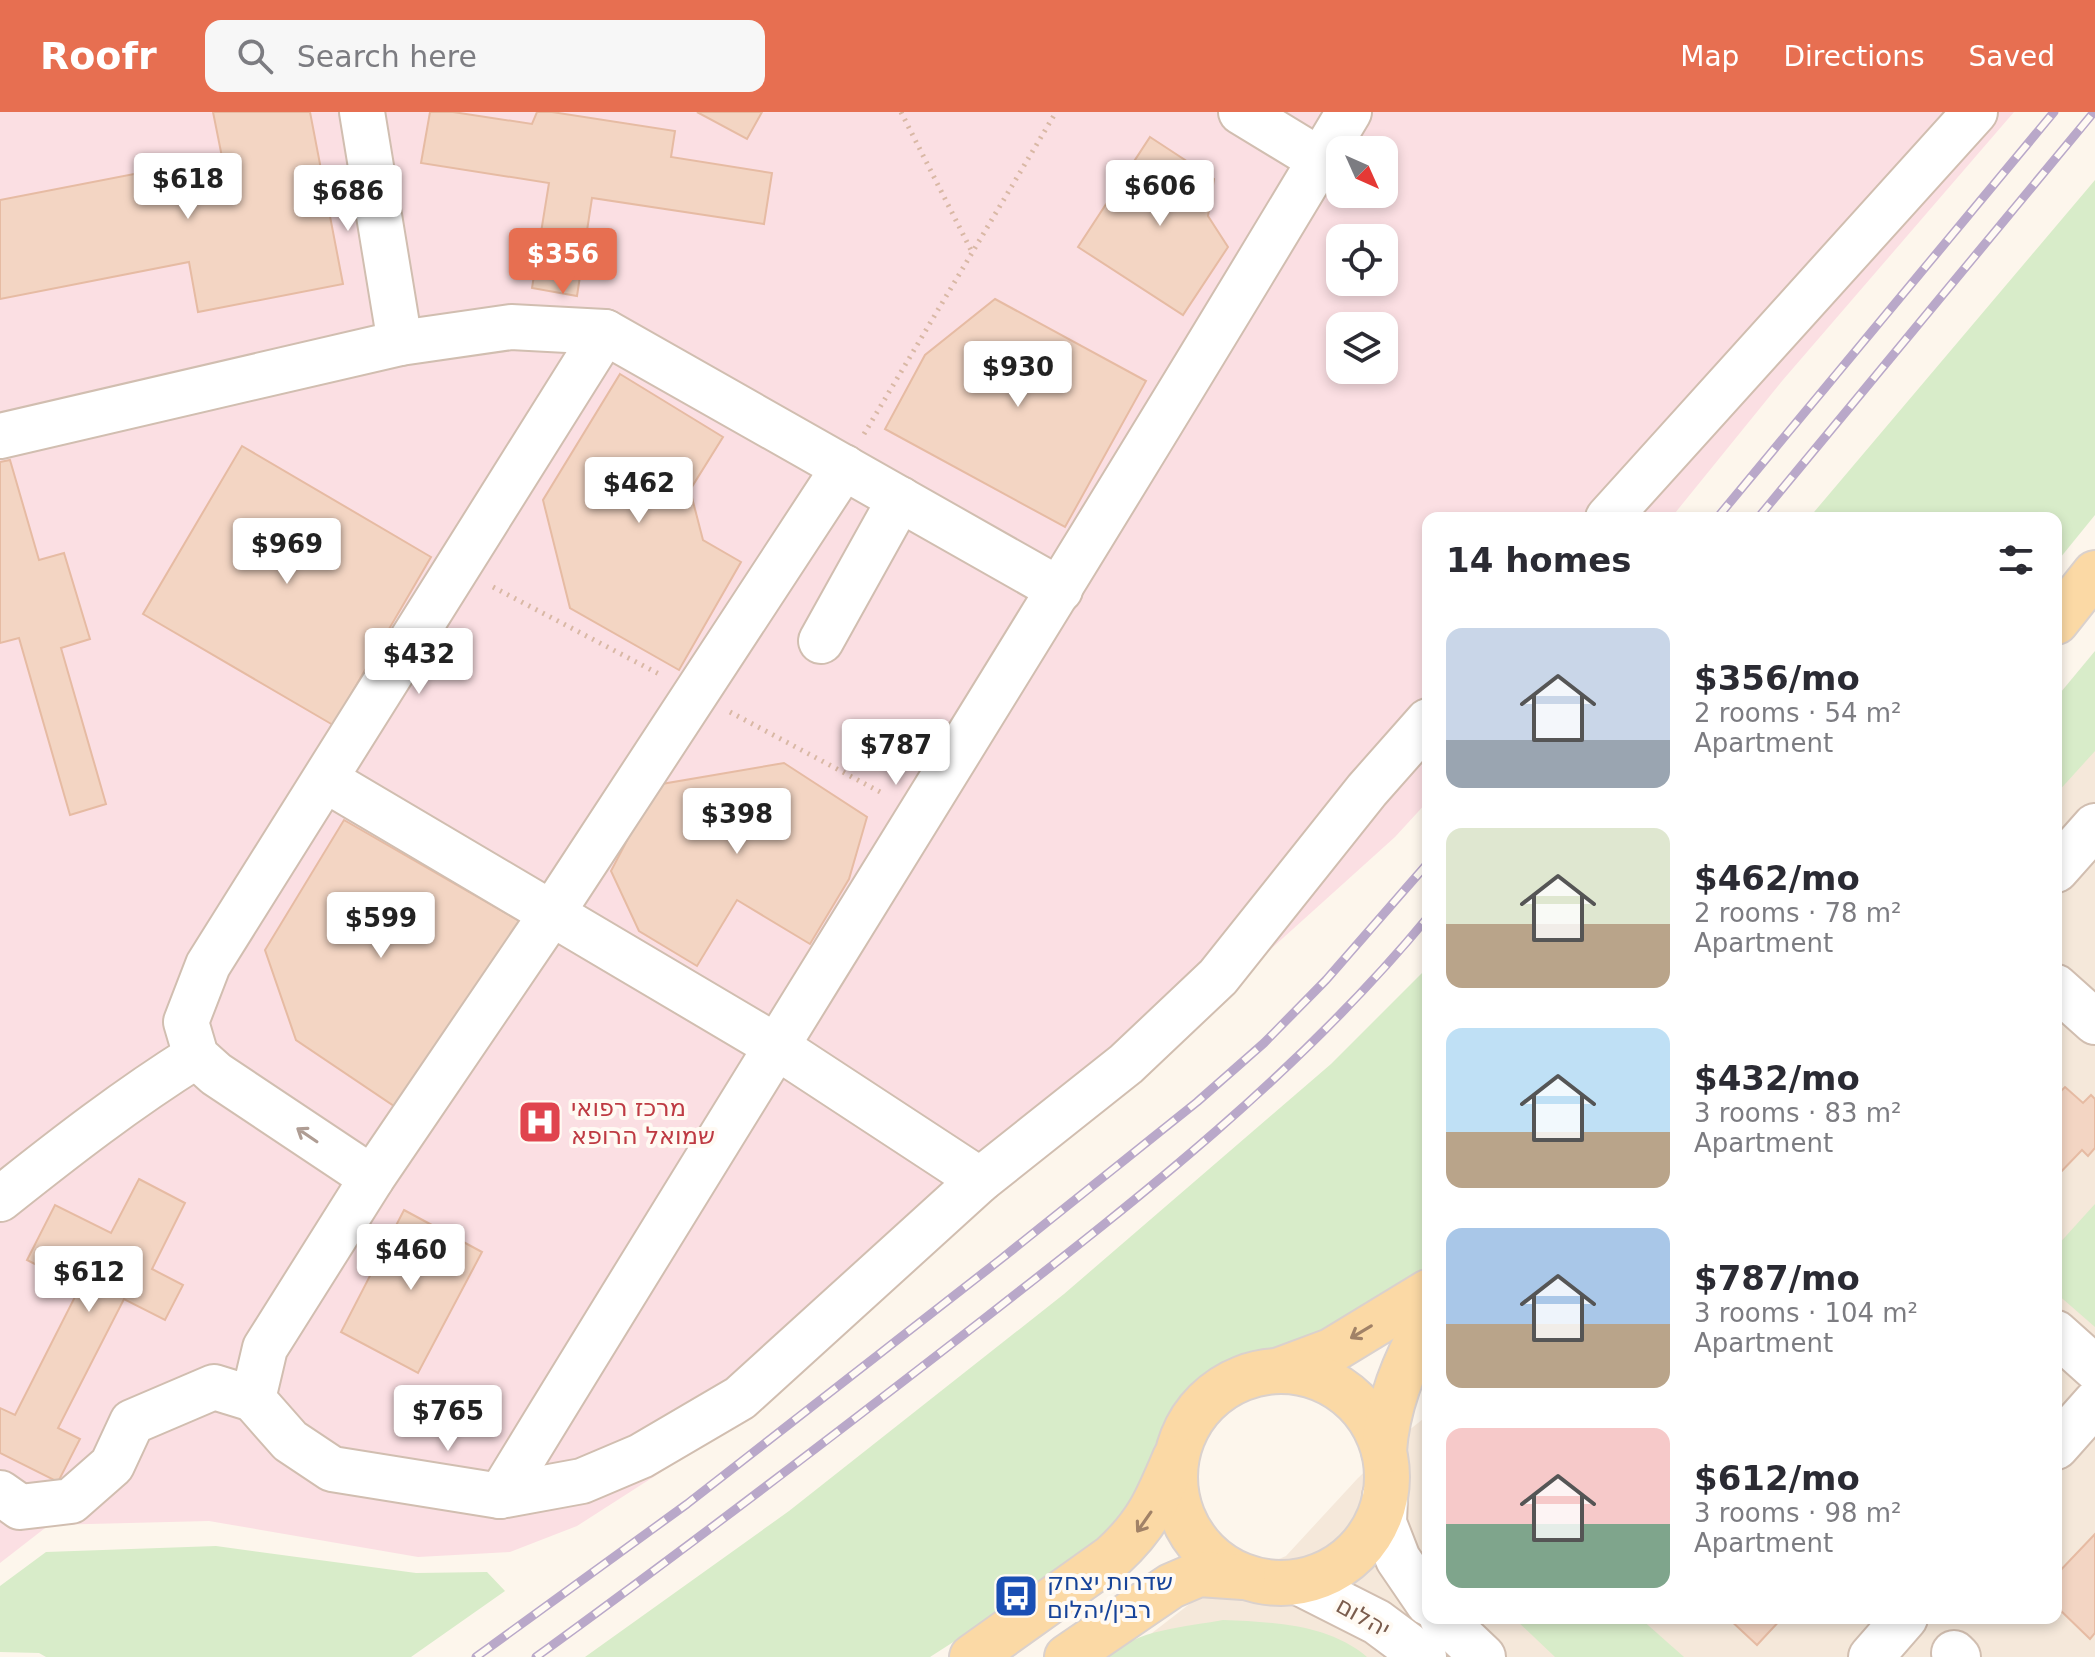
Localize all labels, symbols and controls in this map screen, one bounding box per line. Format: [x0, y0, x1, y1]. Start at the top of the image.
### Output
search box [205, 20, 765, 92]
text: Roofr [40, 34, 157, 78]
icon: search [233, 34, 277, 78]
text: Search here [297, 39, 477, 74]
text: Map [1680, 40, 1739, 73]
text: Directions [1783, 40, 1924, 73]
text: Saved [1968, 40, 2055, 73]
north arrow [1326, 136, 1398, 208]
map controls [1326, 136, 1398, 384]
pin: $618 [141, 153, 235, 221]
pin: $606 [1113, 160, 1207, 228]
text: $618 [152, 164, 224, 194]
pin: $686 [301, 165, 395, 233]
text: $606 [1124, 171, 1196, 201]
text: $686 [312, 176, 384, 206]
button: locate [1326, 224, 1398, 296]
pin: $356 [516, 228, 610, 296]
text: $356 [527, 239, 599, 269]
button: layers [1326, 312, 1398, 384]
pin: $930 [971, 341, 1065, 409]
text: $930 [982, 352, 1054, 382]
pin: $462 [592, 457, 686, 525]
text: $462 [603, 468, 675, 498]
pin: $969 [240, 518, 334, 586]
text: $969 [251, 529, 323, 559]
icon: filters [1994, 538, 2038, 582]
text: 14 homes [1446, 540, 1631, 580]
pin: $432 [372, 628, 466, 696]
text: $432 [383, 639, 455, 669]
text: $356/mo [1694, 658, 1860, 698]
icon: home [1510, 660, 1606, 756]
text: 2 rooms · 54 m² [1694, 698, 1902, 728]
pin: $787 [849, 719, 943, 787]
text: Apartment [1694, 728, 1833, 758]
text: $787 [860, 730, 932, 760]
pin: $398 [690, 788, 784, 856]
text: $398 [701, 799, 773, 829]
text: $462/mo [1694, 858, 1860, 898]
icon: home [1510, 860, 1606, 956]
pin: $599 [334, 892, 428, 960]
text: 2 rooms · 78 m² [1694, 898, 1902, 928]
text: $599 [345, 903, 417, 933]
text: Apartment [1694, 928, 1833, 958]
text: $432/mo [1694, 1058, 1860, 1098]
icon: home [1510, 1060, 1606, 1156]
place label: מרכז רפואי שמואל הרופא [571, 1094, 715, 1150]
hospital icon: מרכז רפואי שמואל הרופא [516, 1098, 564, 1146]
text: 3 rooms · 83 m² [1694, 1098, 1902, 1128]
one-way arrow [297, 1127, 319, 1143]
text: Apartment [1694, 1128, 1833, 1158]
pin: $460 [364, 1224, 458, 1292]
text: $460 [375, 1235, 447, 1265]
pin: $612 [42, 1246, 136, 1314]
text: $612 [53, 1257, 125, 1287]
text: $787/mo [1694, 1258, 1860, 1298]
icon: home [1510, 1260, 1606, 1356]
text: 3 rooms · 104 m² [1694, 1298, 1918, 1328]
one-way arrow [1350, 1324, 1373, 1340]
text: Apartment [1694, 1328, 1833, 1358]
pin: $765 [401, 1385, 495, 1453]
text: $765 [412, 1396, 484, 1426]
text: $612/mo [1694, 1458, 1860, 1498]
icon: home [1510, 1460, 1606, 1556]
text: 3 rooms · 98 m² [1694, 1498, 1902, 1528]
one-way arrow [1136, 1511, 1152, 1533]
text: Apartment [1694, 1528, 1833, 1558]
place label: שדרות יצחק רבין/יהלום [1047, 1568, 1173, 1624]
bus stop icon: שדרות יצחק רבין/יהלום [992, 1572, 1040, 1620]
street label: יהלום [1331, 1591, 1395, 1643]

